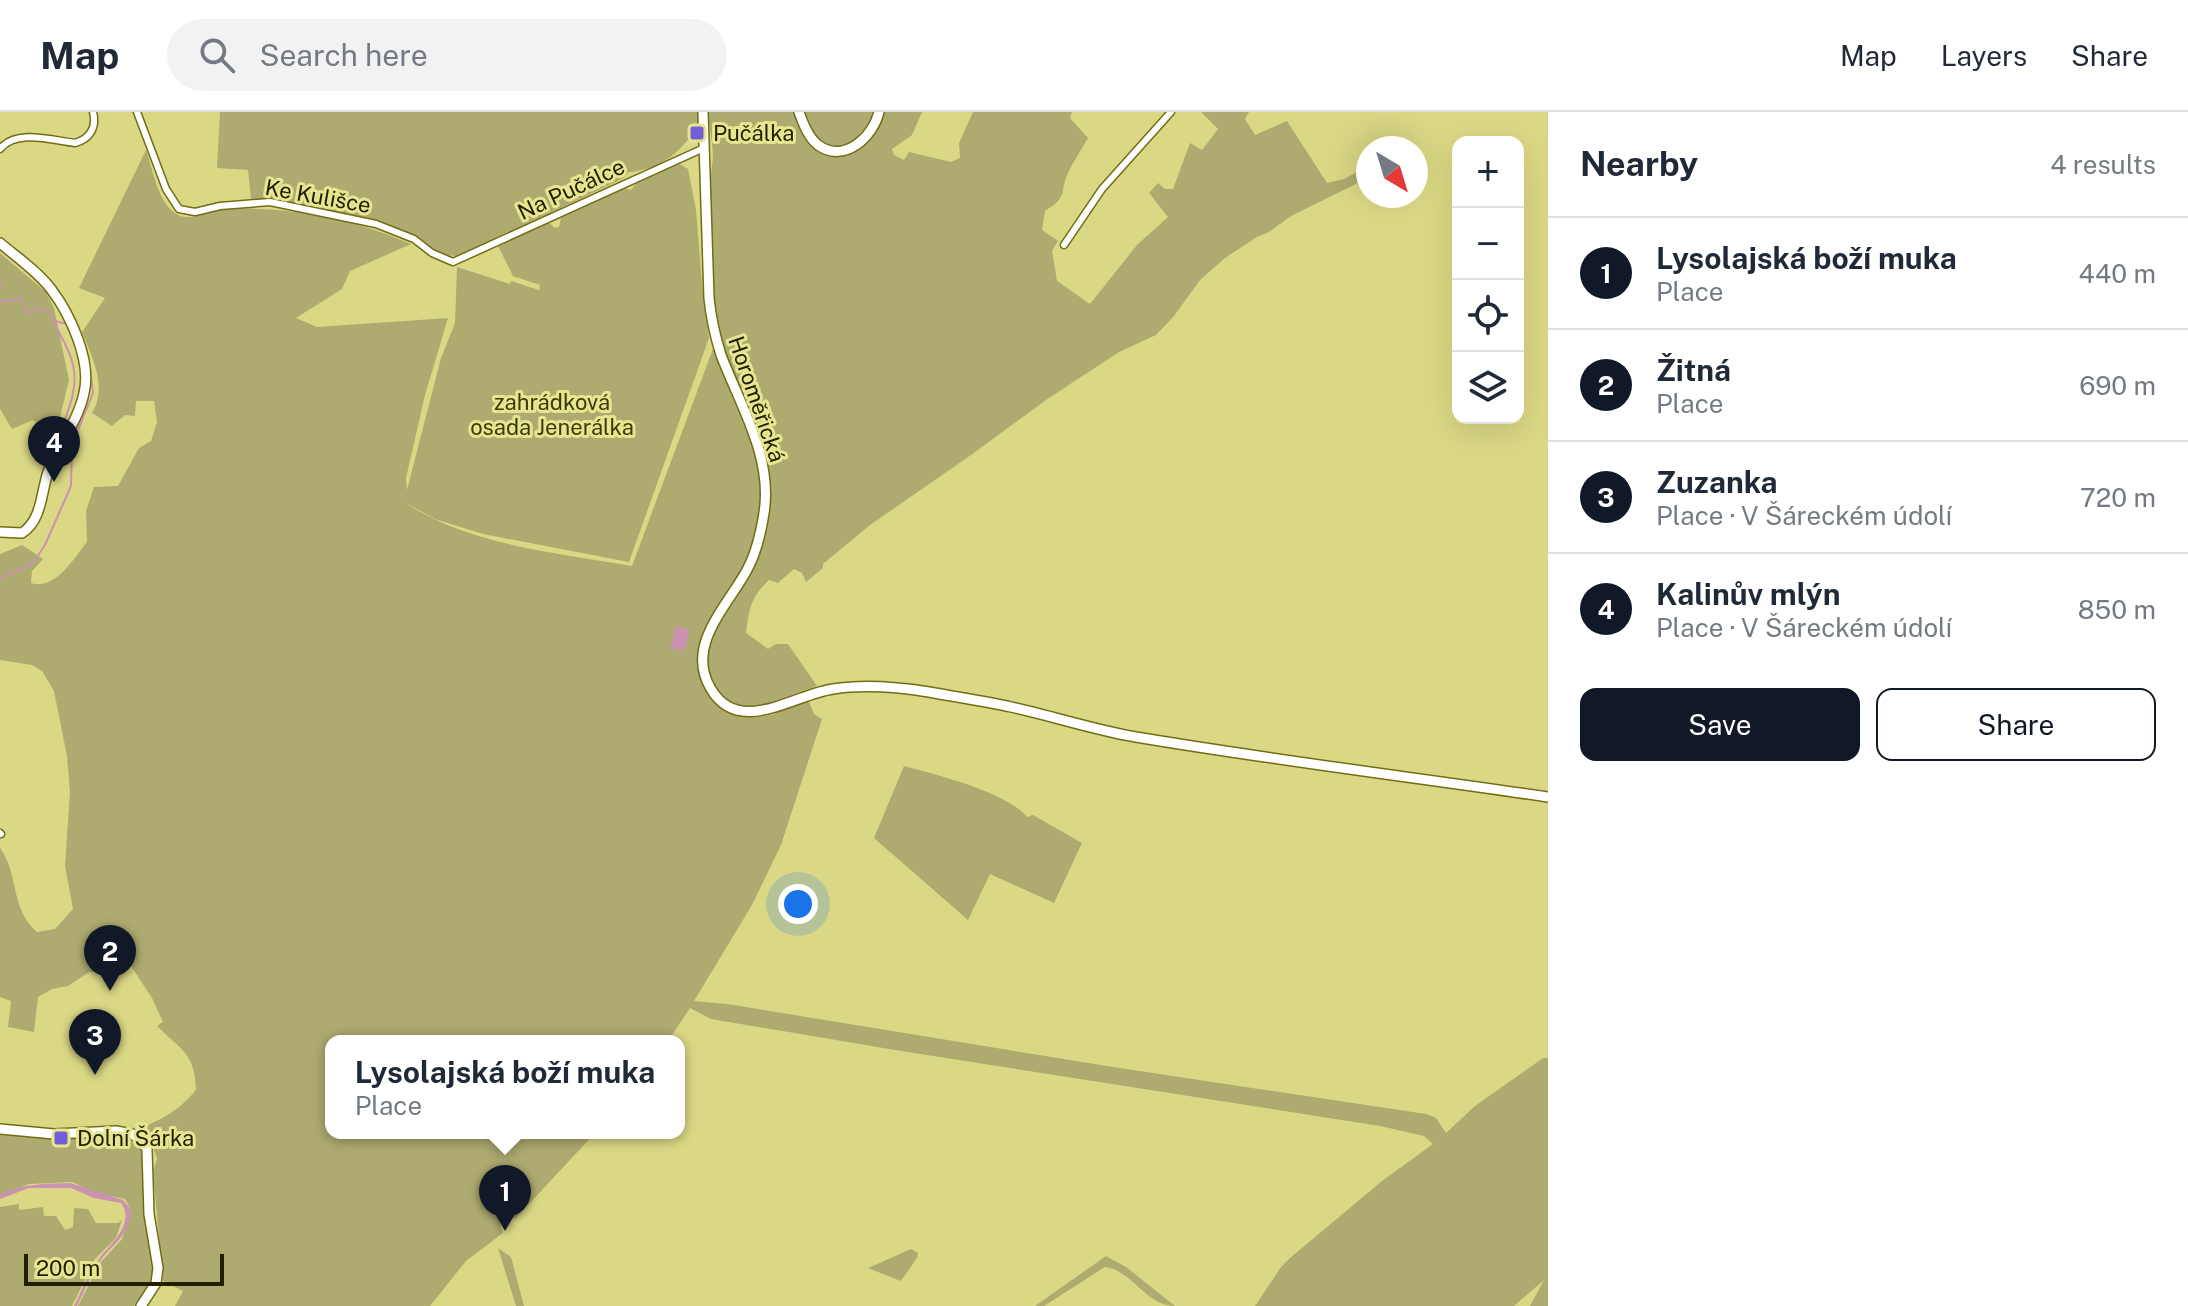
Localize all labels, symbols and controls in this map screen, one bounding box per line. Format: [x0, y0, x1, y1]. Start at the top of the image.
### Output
search box [167, 19, 727, 91]
text: Map [40, 33, 119, 78]
icon: search [195, 33, 239, 77]
text: Search here [259, 37, 428, 73]
text: Map [1840, 39, 1897, 72]
text: Layers [1941, 39, 2027, 72]
text: Share [2071, 39, 2148, 72]
place label: Pučálka [713, 120, 794, 146]
marker: Pučálka [688, 124, 706, 142]
north arrow [1356, 136, 1428, 208]
map controls [1452, 136, 1524, 424]
button: + [1452, 136, 1524, 208]
text: Nearby [1580, 144, 1698, 184]
text: 4 results [2050, 149, 2156, 180]
street label: Na Pučálce [513, 153, 629, 225]
street label: Ke Kulišce [263, 174, 373, 218]
button: − [1452, 208, 1524, 280]
text: Lysolajská boží muka [1656, 240, 1957, 276]
text: 1 [1600, 258, 1612, 289]
text: 440 m [2079, 258, 2156, 289]
text: Place [1656, 276, 1723, 307]
button: locate [1452, 280, 1524, 352]
street label: Horoměřická [723, 333, 791, 465]
button: layers [1452, 352, 1524, 424]
text: Žitná [1656, 352, 1731, 388]
text: 2 [1598, 370, 1614, 401]
text: 690 m [2079, 370, 2156, 401]
text: Place [1656, 388, 1723, 419]
park label: zahrádková osada Jenerálka [470, 389, 634, 440]
pin: 4 [28, 416, 80, 482]
text: Zuzanka [1656, 464, 1778, 500]
text: 3 [1597, 482, 1615, 513]
text: 720 m [2080, 482, 2156, 513]
text: Place · V Šáreckém údolí [1656, 500, 1952, 531]
text: Kalinův mlýn [1656, 576, 1840, 612]
text: 4 [1597, 594, 1615, 625]
text: 850 m [2078, 594, 2156, 625]
text: Place · V Šáreckém údolí [1656, 612, 1952, 643]
button: Save [1580, 688, 1860, 761]
button: Share [1876, 688, 2156, 761]
your location [778, 884, 818, 924]
pin: 2 [84, 925, 136, 991]
pin: 3 [69, 1009, 121, 1075]
popup [325, 1035, 685, 1139]
text: Lysolajská boží muka [355, 1054, 655, 1090]
text: Place [355, 1090, 422, 1121]
place label: Dolní Šárka [77, 1125, 194, 1151]
marker: Dolní Šárka [52, 1129, 70, 1147]
pin: 1 [479, 1165, 531, 1231]
scale bar [24, 1250, 224, 1286]
text: 200 m [36, 1255, 100, 1281]

